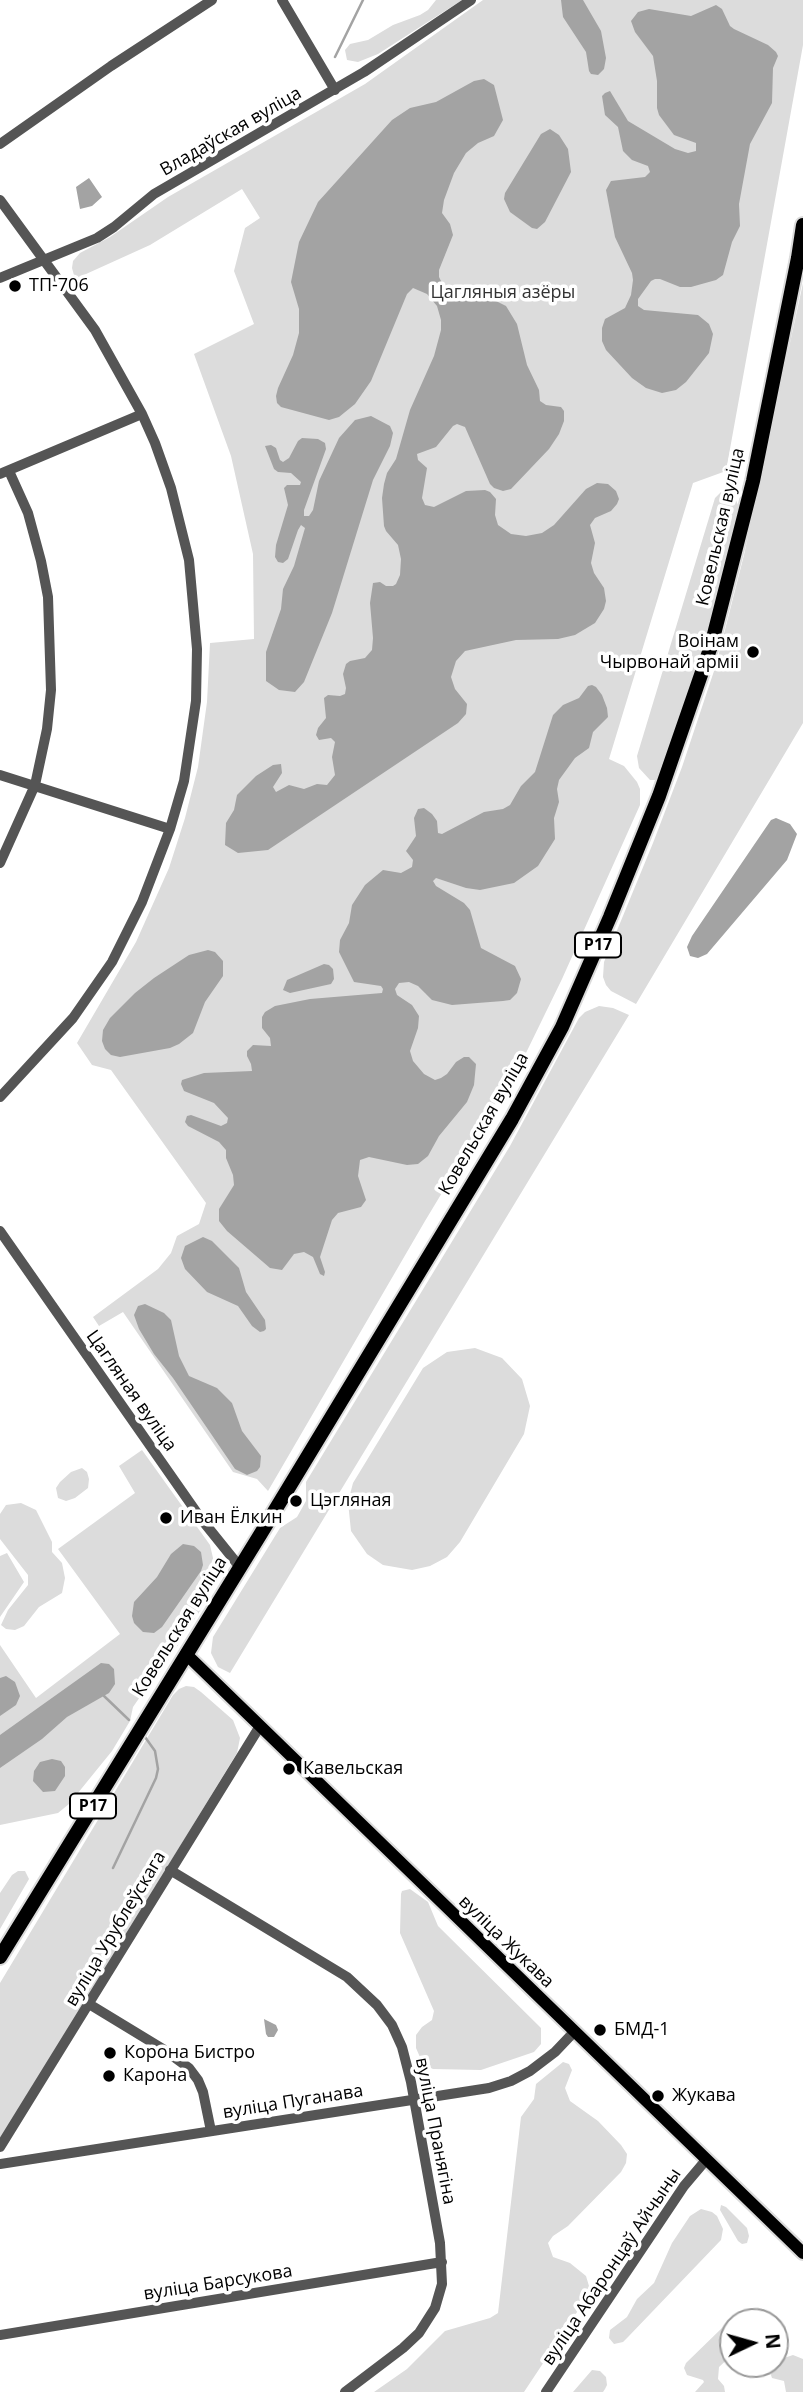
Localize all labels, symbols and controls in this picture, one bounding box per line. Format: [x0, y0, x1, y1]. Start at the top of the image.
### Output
street label: Владаўская вуліца [157, 83, 305, 181]
place label: ТП-706 [29, 275, 89, 297]
marker: ТП-706 [7, 278, 23, 294]
park label: Цагляныя азёры [431, 282, 575, 304]
street label: Ковельская вуліца [692, 446, 750, 608]
place label: Воінам Чырвонай арміі [600, 631, 739, 674]
marker: Воінам Чырвонай арміі [745, 644, 761, 660]
road number: Р17 [575, 932, 621, 958]
street label: Ковельская вуліца [434, 1049, 534, 1199]
street label: Цагляная вуліца [81, 1326, 181, 1456]
place label: Цэгляная [310, 1490, 392, 1512]
marker: Цэгляная [288, 1493, 304, 1509]
place label: Иван Ёлкин [180, 1507, 283, 1529]
marker: Иван Ёлкин [158, 1510, 174, 1526]
street label: Ковельская вуліца [128, 1553, 232, 1701]
place label: Кавельская [303, 1758, 403, 1780]
marker: Кавельская [281, 1761, 297, 1777]
road number: Р17 [70, 1794, 116, 1818]
street label: вуліца Урублеўскага [61, 1848, 171, 2010]
street label: вуліца Жукава [454, 1891, 558, 1993]
place label: БМД-1 [614, 2019, 670, 2041]
marker: БМД-1 [592, 2022, 608, 2038]
place label: Корона Бистро [124, 2042, 255, 2064]
marker: Корона Бистро [102, 2045, 118, 2061]
street label: вуліца Пранягіна [410, 2056, 460, 2206]
place label: Карона [123, 2065, 187, 2087]
marker: Карона [101, 2068, 117, 2084]
street label: вуліца Пуганава [221, 2080, 365, 2124]
place label: Жукава [672, 2085, 736, 2107]
marker: Жукава [650, 2088, 666, 2104]
street label: вуліца Абаронцаў Айчыны [538, 2164, 686, 2370]
street label: вуліца Барсукова [142, 2261, 294, 2305]
north arrow [719, 2308, 789, 2378]
text: N [759, 2333, 787, 2350]

